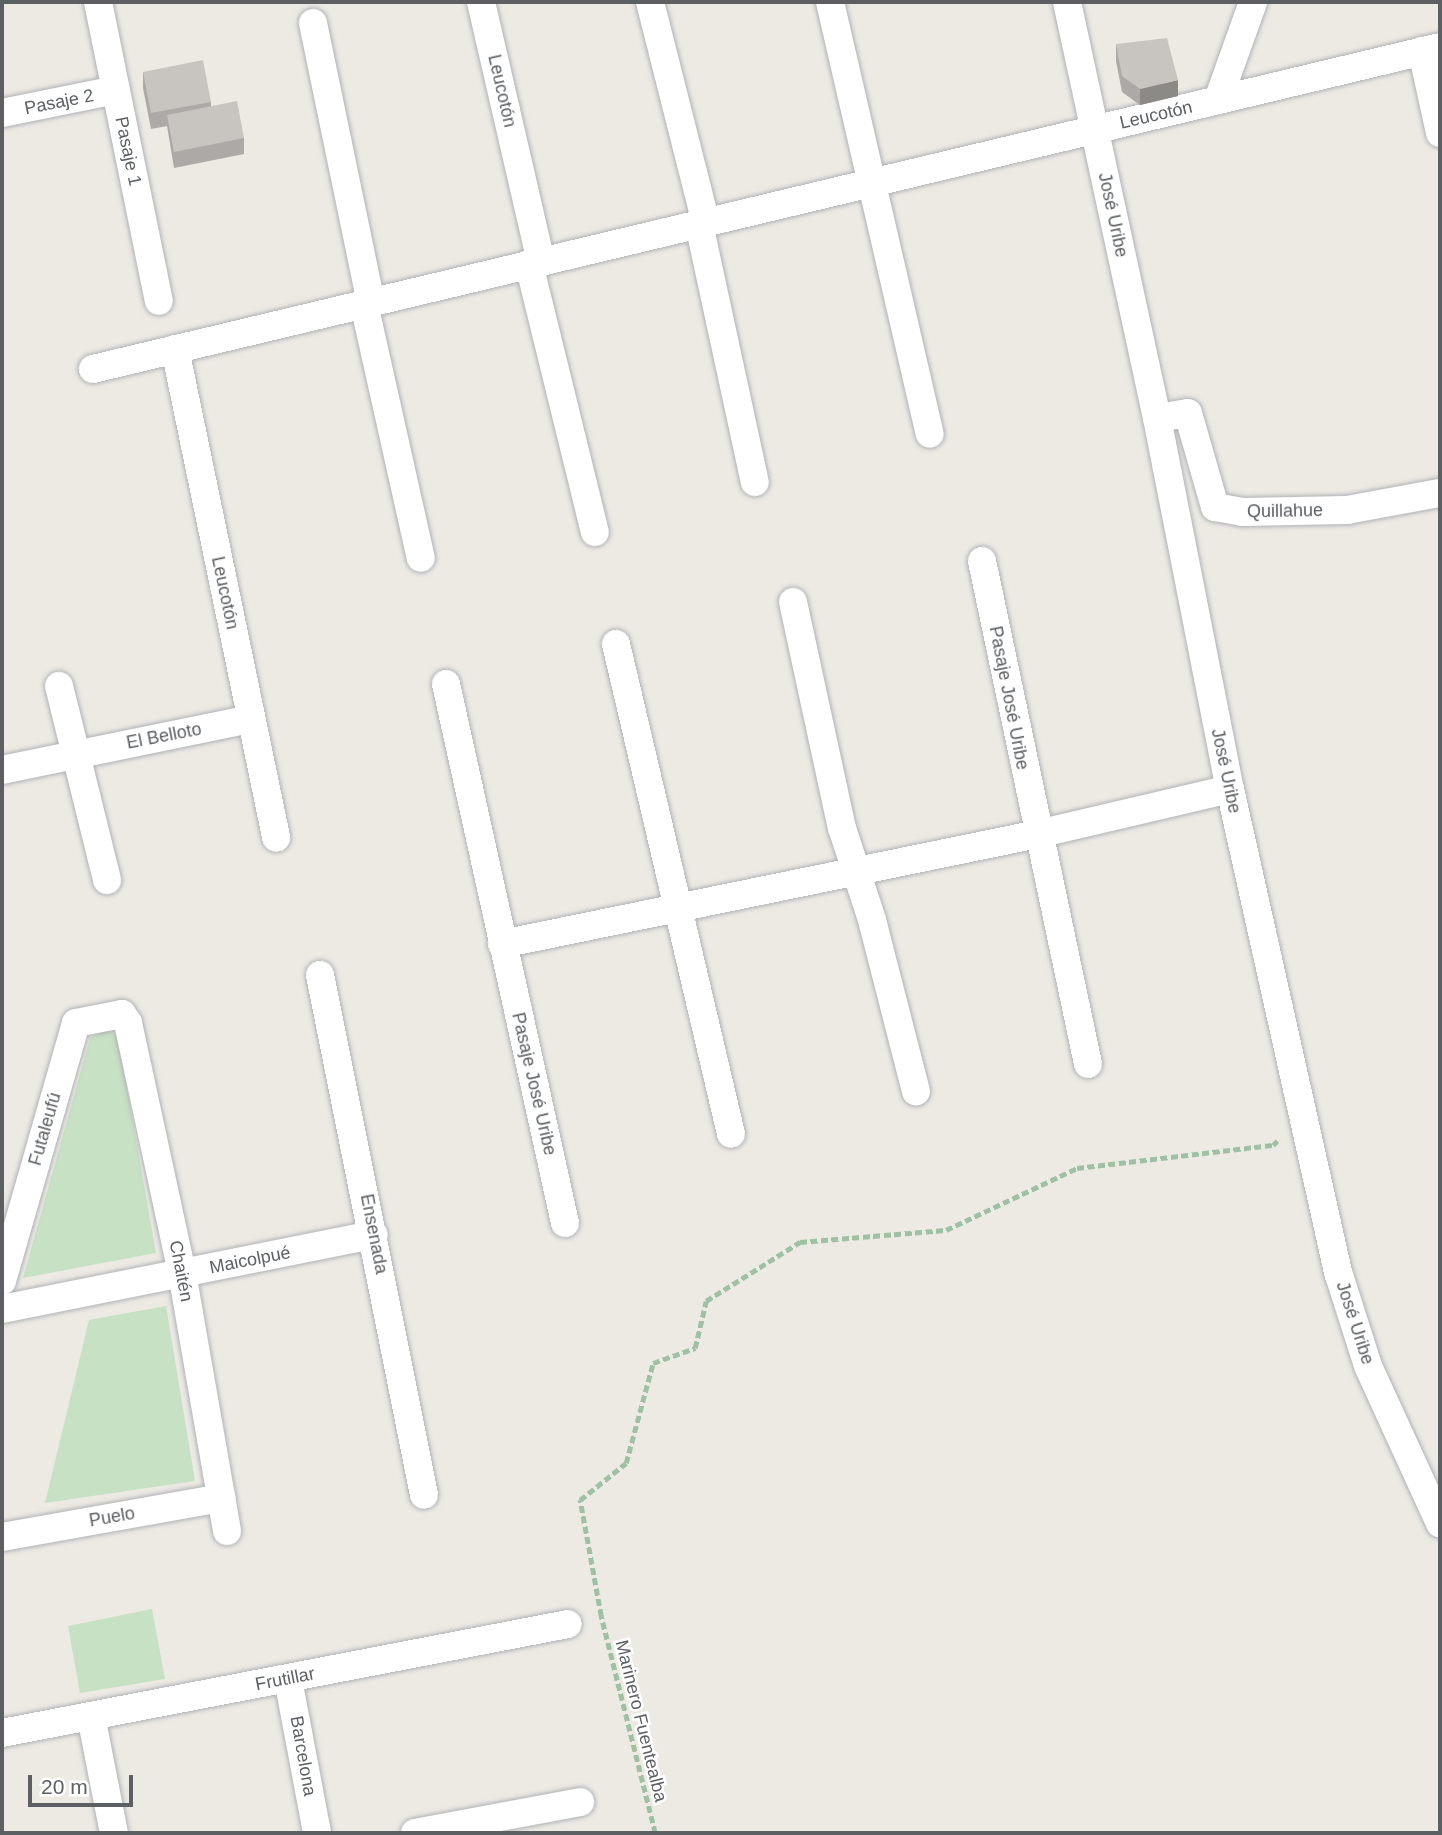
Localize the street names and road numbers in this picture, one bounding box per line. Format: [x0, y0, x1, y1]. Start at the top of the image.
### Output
street label: Leucotón [483, 52, 521, 130]
street label: Pasaje 2 [23, 85, 95, 119]
street label: Leucotón [1117, 96, 1195, 134]
street label: Pasaje 1 [110, 114, 146, 188]
street label: José Uribe [1093, 171, 1133, 259]
street label: Quillahue [1247, 500, 1323, 522]
street label: Leucotón [207, 555, 243, 631]
street label: Pasaje José Uribe [984, 624, 1034, 772]
street label: El Belloto [125, 718, 203, 754]
street label: José Uribe [1206, 727, 1246, 815]
street label: Pasaje José Uribe [507, 1010, 561, 1158]
street label: Futaleufú [24, 1090, 66, 1168]
street label: Ensenada [356, 1192, 392, 1276]
street label: Chaitén [164, 1238, 198, 1304]
street label: Maicolpué [208, 1242, 292, 1278]
street label: José Uribe [1331, 1279, 1379, 1367]
street label: Puelo [87, 1502, 137, 1532]
street label: Marinero Fuentealba [610, 1638, 672, 1804]
street label: Frutillar [253, 1663, 317, 1695]
street label: Barcelona [285, 1714, 321, 1798]

